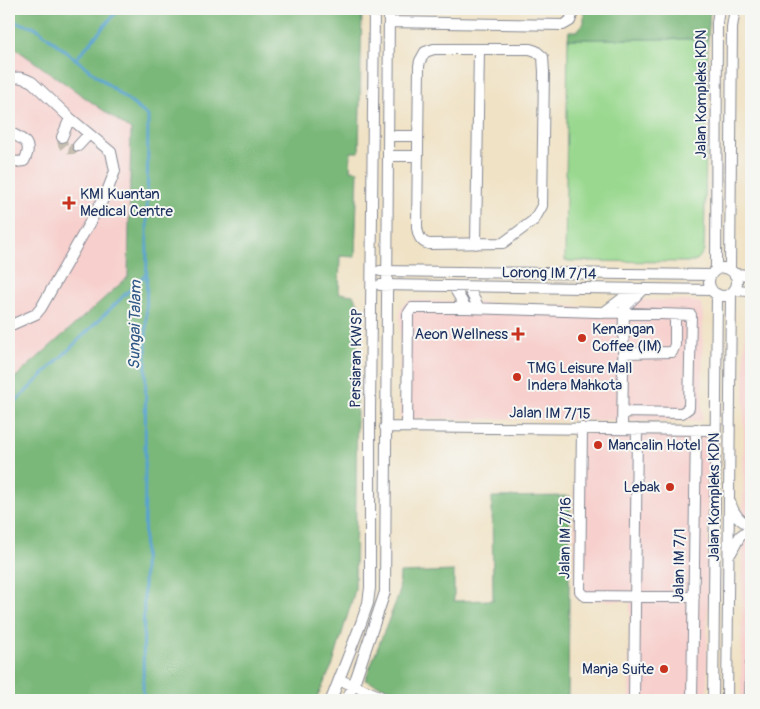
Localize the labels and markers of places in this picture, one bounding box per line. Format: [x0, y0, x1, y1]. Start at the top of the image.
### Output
place label: KMI Kuantan Medical Centre [80, 185, 173, 221]
marker: KMI Kuantan Medical Centre [62, 196, 76, 210]
place label: Kenangan Coffee (IM) [592, 320, 662, 356]
place label: Aeon Wellness [415, 325, 508, 344]
marker: Aeon Wellness [512, 328, 524, 340]
marker: Kenangan Coffee (IM) [576, 332, 588, 344]
place label: TMG Leisure Mall Indera Mahkota [527, 359, 632, 395]
marker: TMG Leisure Mall Indera Mahkota [511, 371, 523, 383]
place label: Mancalin Hotel [608, 436, 701, 455]
marker: Mancalin Hotel [592, 439, 604, 451]
place label: Lebak [624, 478, 661, 497]
marker: Lebak [664, 481, 676, 493]
place label: Manja Suite [582, 660, 655, 679]
marker: Manja Suite [658, 663, 670, 675]

